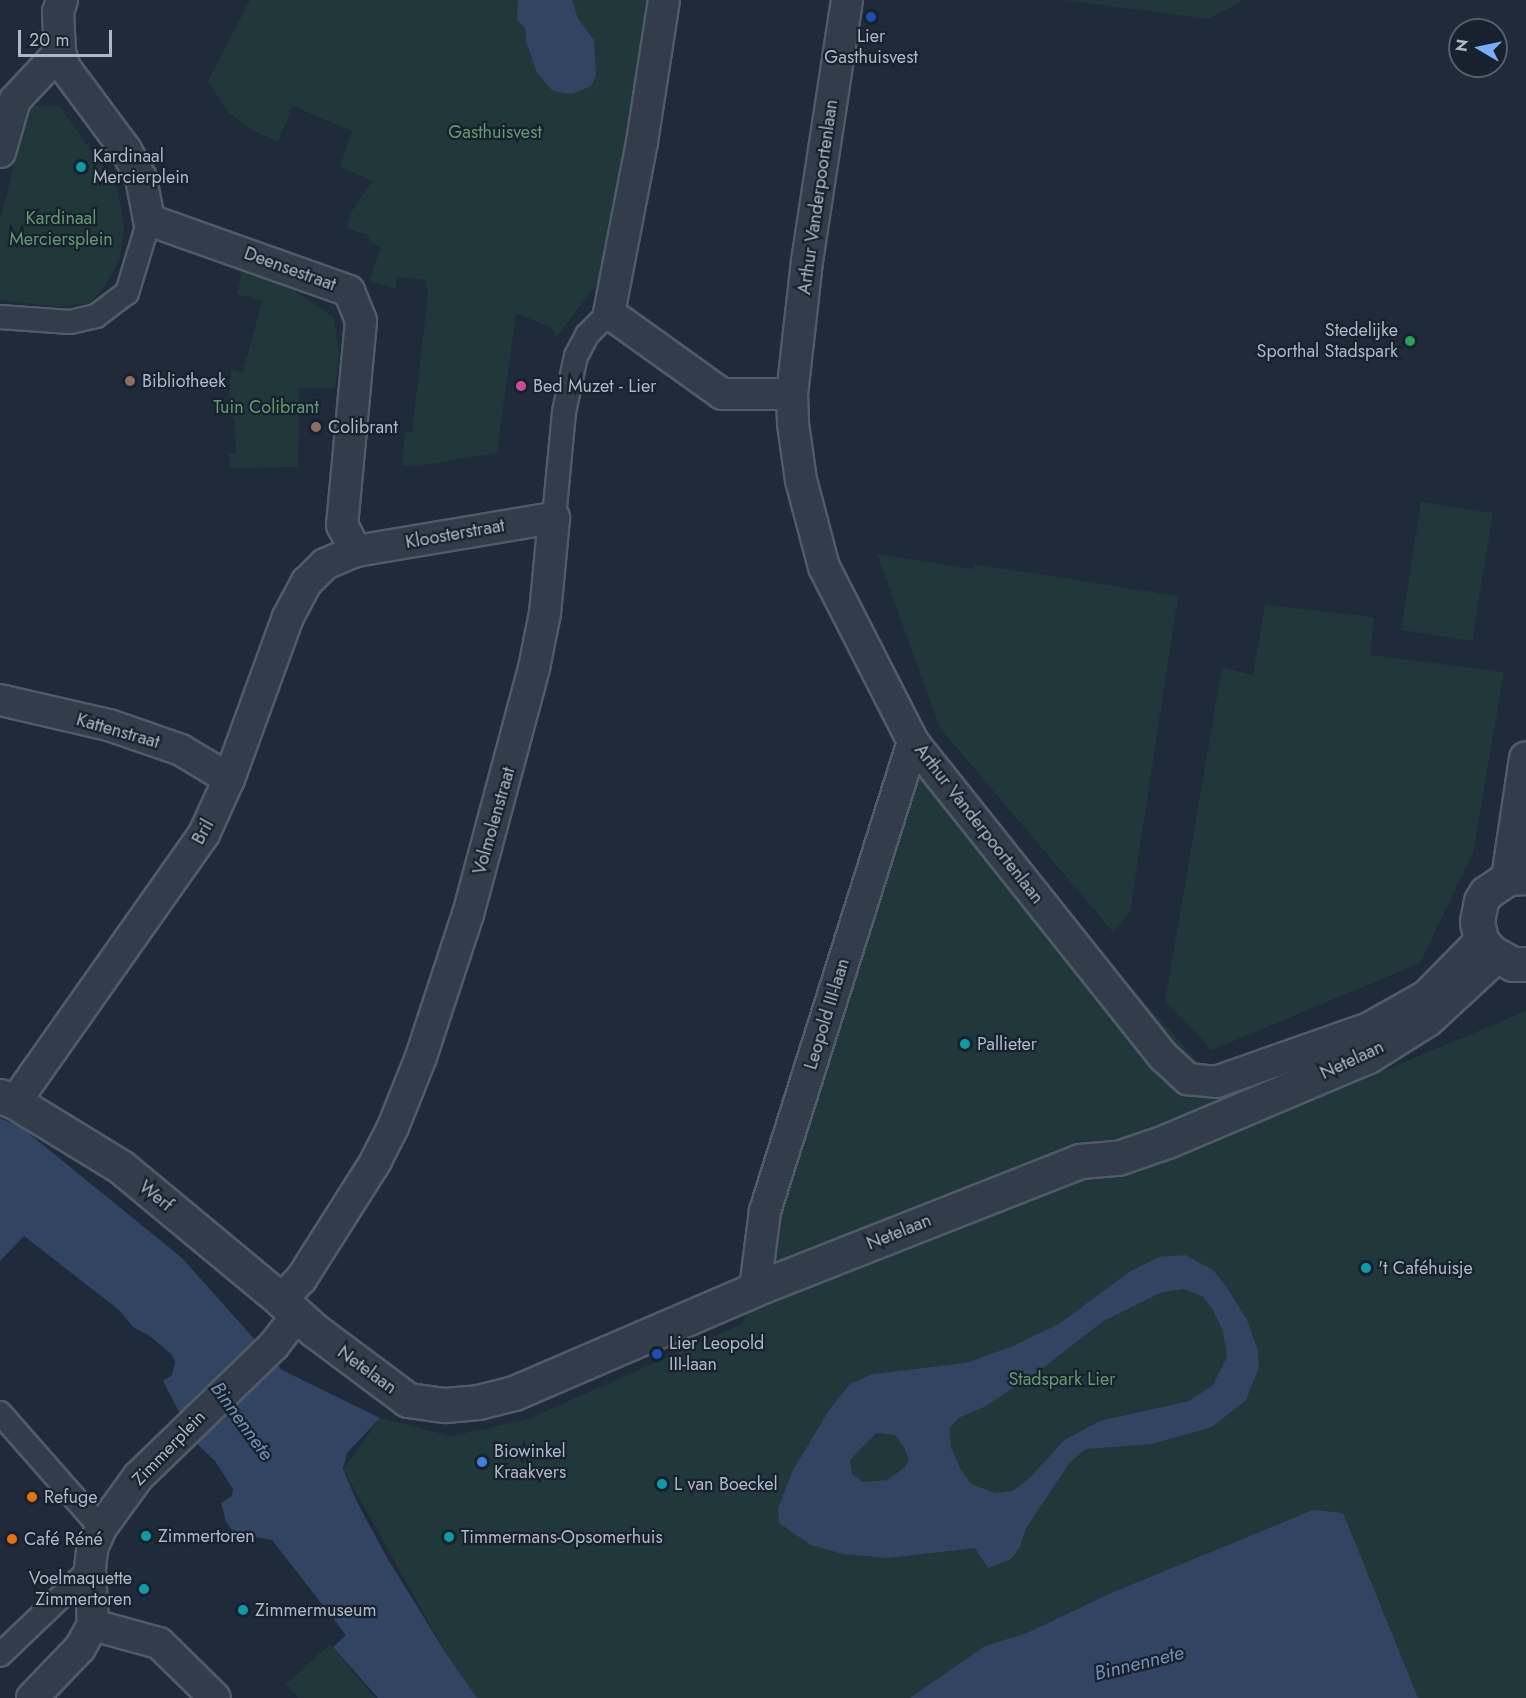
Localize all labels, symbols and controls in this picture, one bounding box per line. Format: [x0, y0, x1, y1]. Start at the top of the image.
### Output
marker: Lier Gasthuisvest [864, 10, 878, 24]
scale bar [21, 18, 116, 56]
north arrow [1448, 18, 1508, 78]
place label: Lier Gasthuisvest [824, 26, 918, 68]
text: 20 m [29, 27, 69, 53]
text: N [1449, 37, 1474, 53]
street label: Arthur Vanderpoortenlaan [794, 98, 842, 296]
park label: Gasthuisvest [448, 121, 542, 143]
place label: Kardinaal Mercierplein [93, 146, 189, 188]
marker: Kardinaal Mercierplein [74, 160, 88, 174]
park label: Kardinaal Merciersplein [9, 208, 113, 250]
street label: Deensestraat [241, 242, 339, 296]
place label: Stedelijke Sporthal Stadspark [1257, 320, 1398, 362]
marker: Stedelijke Sporthal Stadspark [1403, 334, 1417, 348]
place label: Bibliotheek [142, 370, 226, 392]
marker: Bibliotheek [123, 374, 137, 388]
place label: Bed Muzet - Lier [533, 375, 656, 397]
marker: Bed Muzet - Lier [514, 379, 528, 393]
park label: Tuin Colibrant [213, 396, 319, 418]
place label: Colibrant [328, 416, 398, 438]
marker: Colibrant [309, 420, 323, 434]
street label: Kloosterstraat [404, 515, 506, 553]
street label: Kattenstraat [74, 709, 162, 753]
street label: Arthur Vanderpoortenlaan [910, 740, 1048, 908]
street label: Volmolenstraat [468, 765, 520, 877]
street label: Bril [187, 816, 219, 848]
street label: Leopold III-laan [800, 956, 854, 1072]
place label: Pallieter [977, 1033, 1037, 1055]
street label: Netelaan [1317, 1036, 1387, 1084]
marker: Pallieter [958, 1037, 972, 1051]
street label: Werf [135, 1176, 177, 1216]
street label: Netelaan [864, 1209, 934, 1255]
place label: 't Caféhuisje [1378, 1257, 1473, 1279]
marker: 't Caféhuisje [1359, 1261, 1373, 1275]
place label: Lier Leopold III-laan [669, 1333, 764, 1376]
street label: Netelaan [333, 1341, 401, 1399]
marker: Lier Leopold III-laan [650, 1347, 664, 1361]
park label: Stadspark Lier [1009, 1368, 1115, 1390]
water label: Binnennete [205, 1377, 279, 1465]
street label: Zimmerplein [128, 1406, 210, 1490]
place label: Biowinkel Kraakvers [494, 1441, 566, 1484]
marker: Biowinkel Kraakvers [475, 1455, 489, 1469]
place label: L van Boeckel [674, 1473, 778, 1495]
marker: L van Boeckel [655, 1477, 669, 1491]
place label: Refuge [44, 1486, 97, 1508]
marker: Refuge [25, 1490, 39, 1504]
place label: Zimmertoren [158, 1525, 255, 1547]
place label: Timmermans-Opsomerhuis [461, 1526, 663, 1548]
place label: Café Réné [24, 1528, 103, 1550]
marker: Zimmertoren [139, 1529, 153, 1543]
marker: Timmermans-Opsomerhuis [442, 1530, 456, 1544]
marker: Café Réné [5, 1532, 19, 1546]
place label: Voelmaquette Zimmertoren [29, 1568, 132, 1610]
marker: Voelmaquette Zimmertoren [137, 1582, 151, 1596]
place label: Zimmermuseum [255, 1599, 377, 1621]
marker: Zimmermuseum [236, 1603, 250, 1617]
water label: Binnennete [1092, 1640, 1186, 1686]

